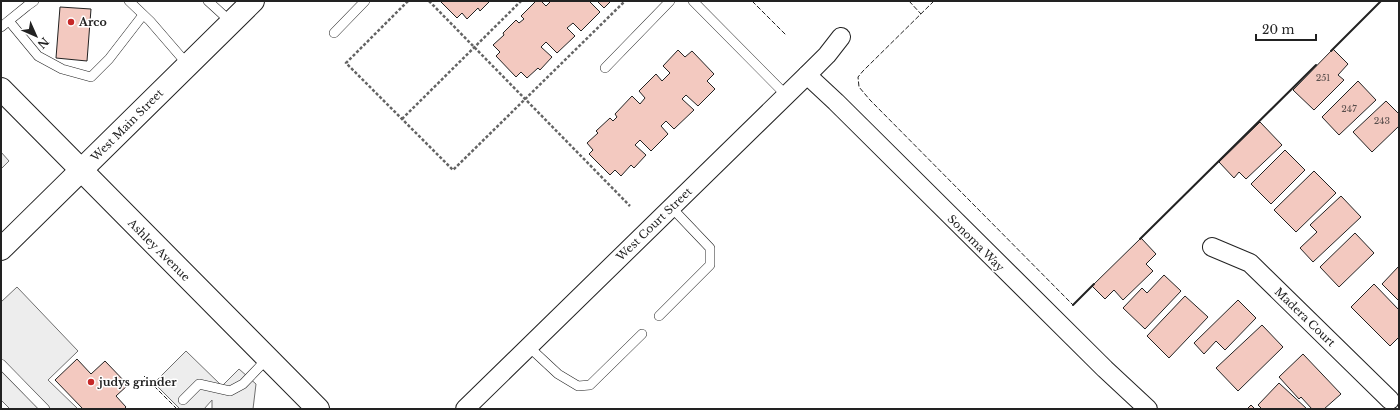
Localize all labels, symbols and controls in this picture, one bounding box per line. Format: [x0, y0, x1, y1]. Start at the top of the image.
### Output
place label: Arco [78, 15, 107, 29]
north arrow [16, 16, 56, 56]
scale bar [1256, 16, 1316, 42]
marker: Arco [66, 17, 76, 27]
text: 20 m [1262, 22, 1294, 37]
text: N [34, 34, 52, 52]
house number: 251 [1316, 72, 1330, 83]
street label: West Main Street [87, 85, 167, 165]
house number: 247 [1341, 103, 1357, 114]
house number: 243 [1374, 115, 1390, 126]
street label: West Court Street [613, 184, 695, 264]
street label: Sonoma Way [945, 212, 1007, 274]
street label: Ashley Avenue [124, 215, 193, 284]
street label: Madera Court [1272, 285, 1339, 350]
place label: judys grinder [97, 375, 177, 389]
marker: judys grinder [86, 377, 96, 387]

